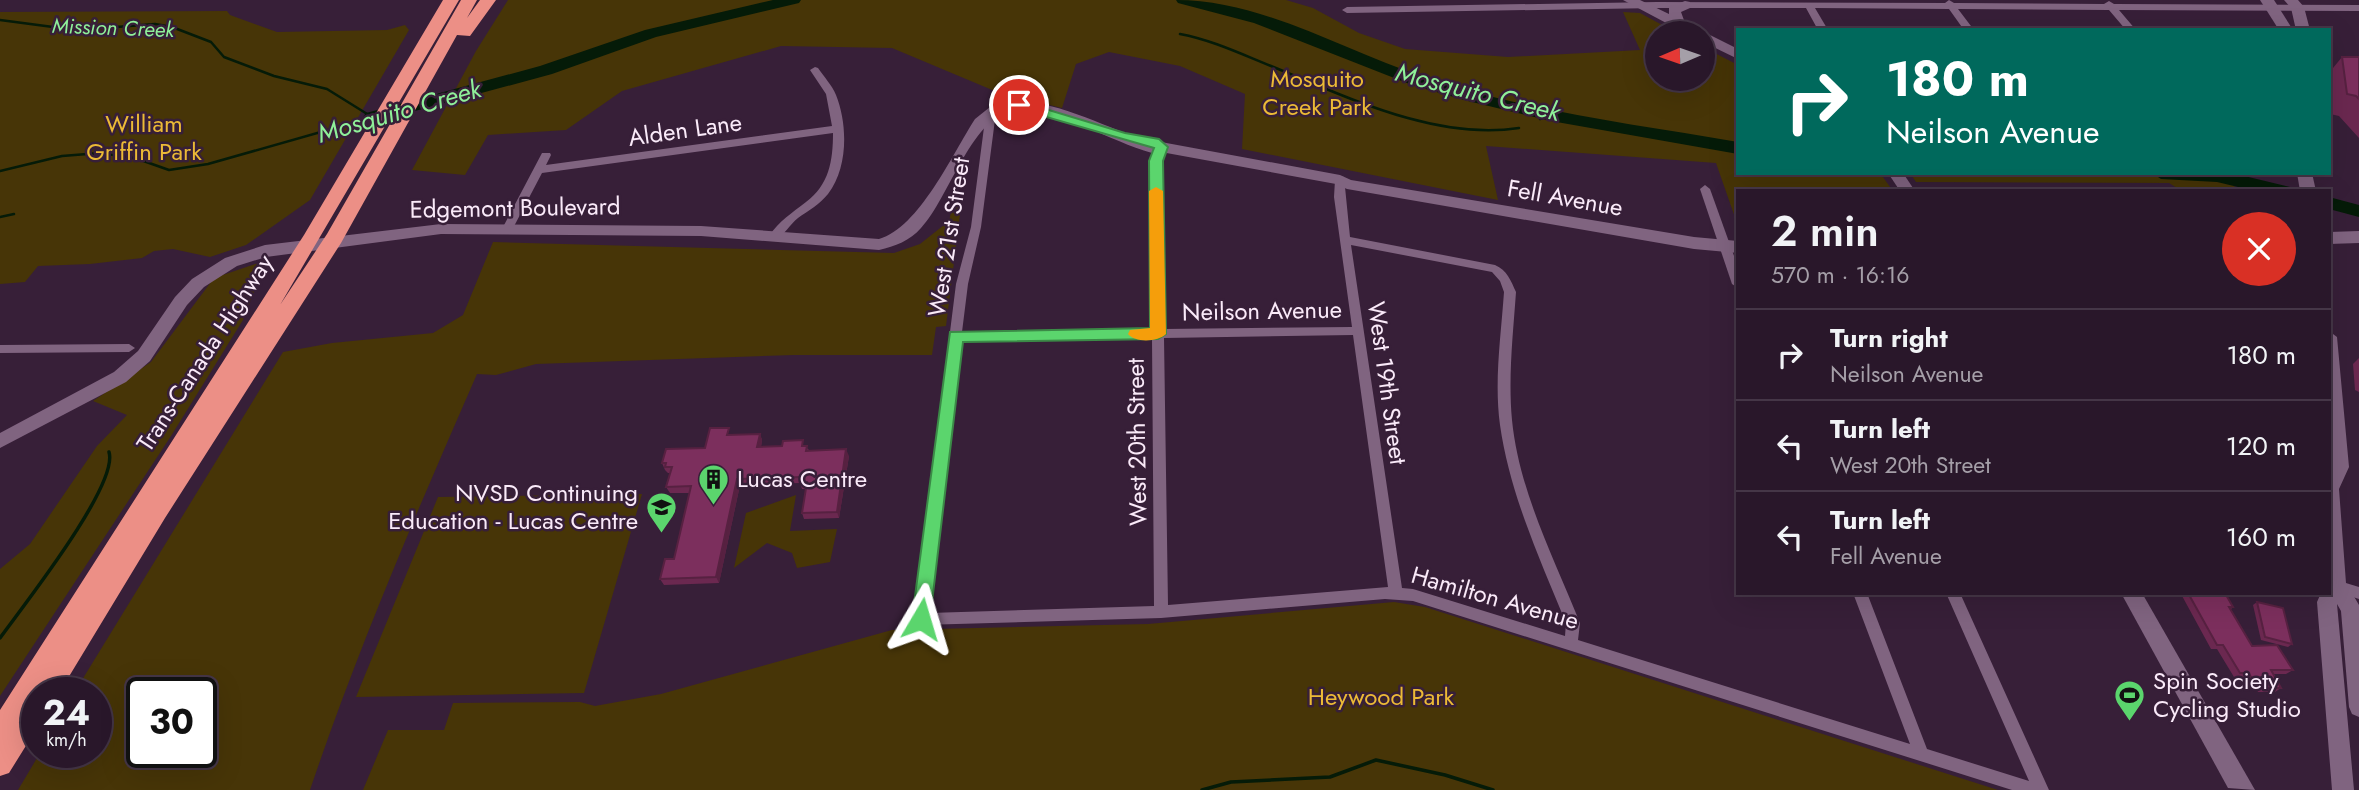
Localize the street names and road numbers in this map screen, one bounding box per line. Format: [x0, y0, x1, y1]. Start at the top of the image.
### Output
street label: Alden Lane [626, 104, 744, 155]
street label: West 21st Street [919, 154, 978, 319]
street label: Fell Avenue [1505, 170, 1626, 225]
street label: Edgemont Boulevard [409, 188, 621, 227]
street label: Trans-Canada Highway [128, 247, 282, 458]
street label: Neilson Avenue [1182, 292, 1342, 329]
street label: West 19th Street [1359, 299, 1416, 467]
street label: West 20th Street [1118, 358, 1155, 526]
street label: Hamilton Avenue [1407, 557, 1583, 638]

